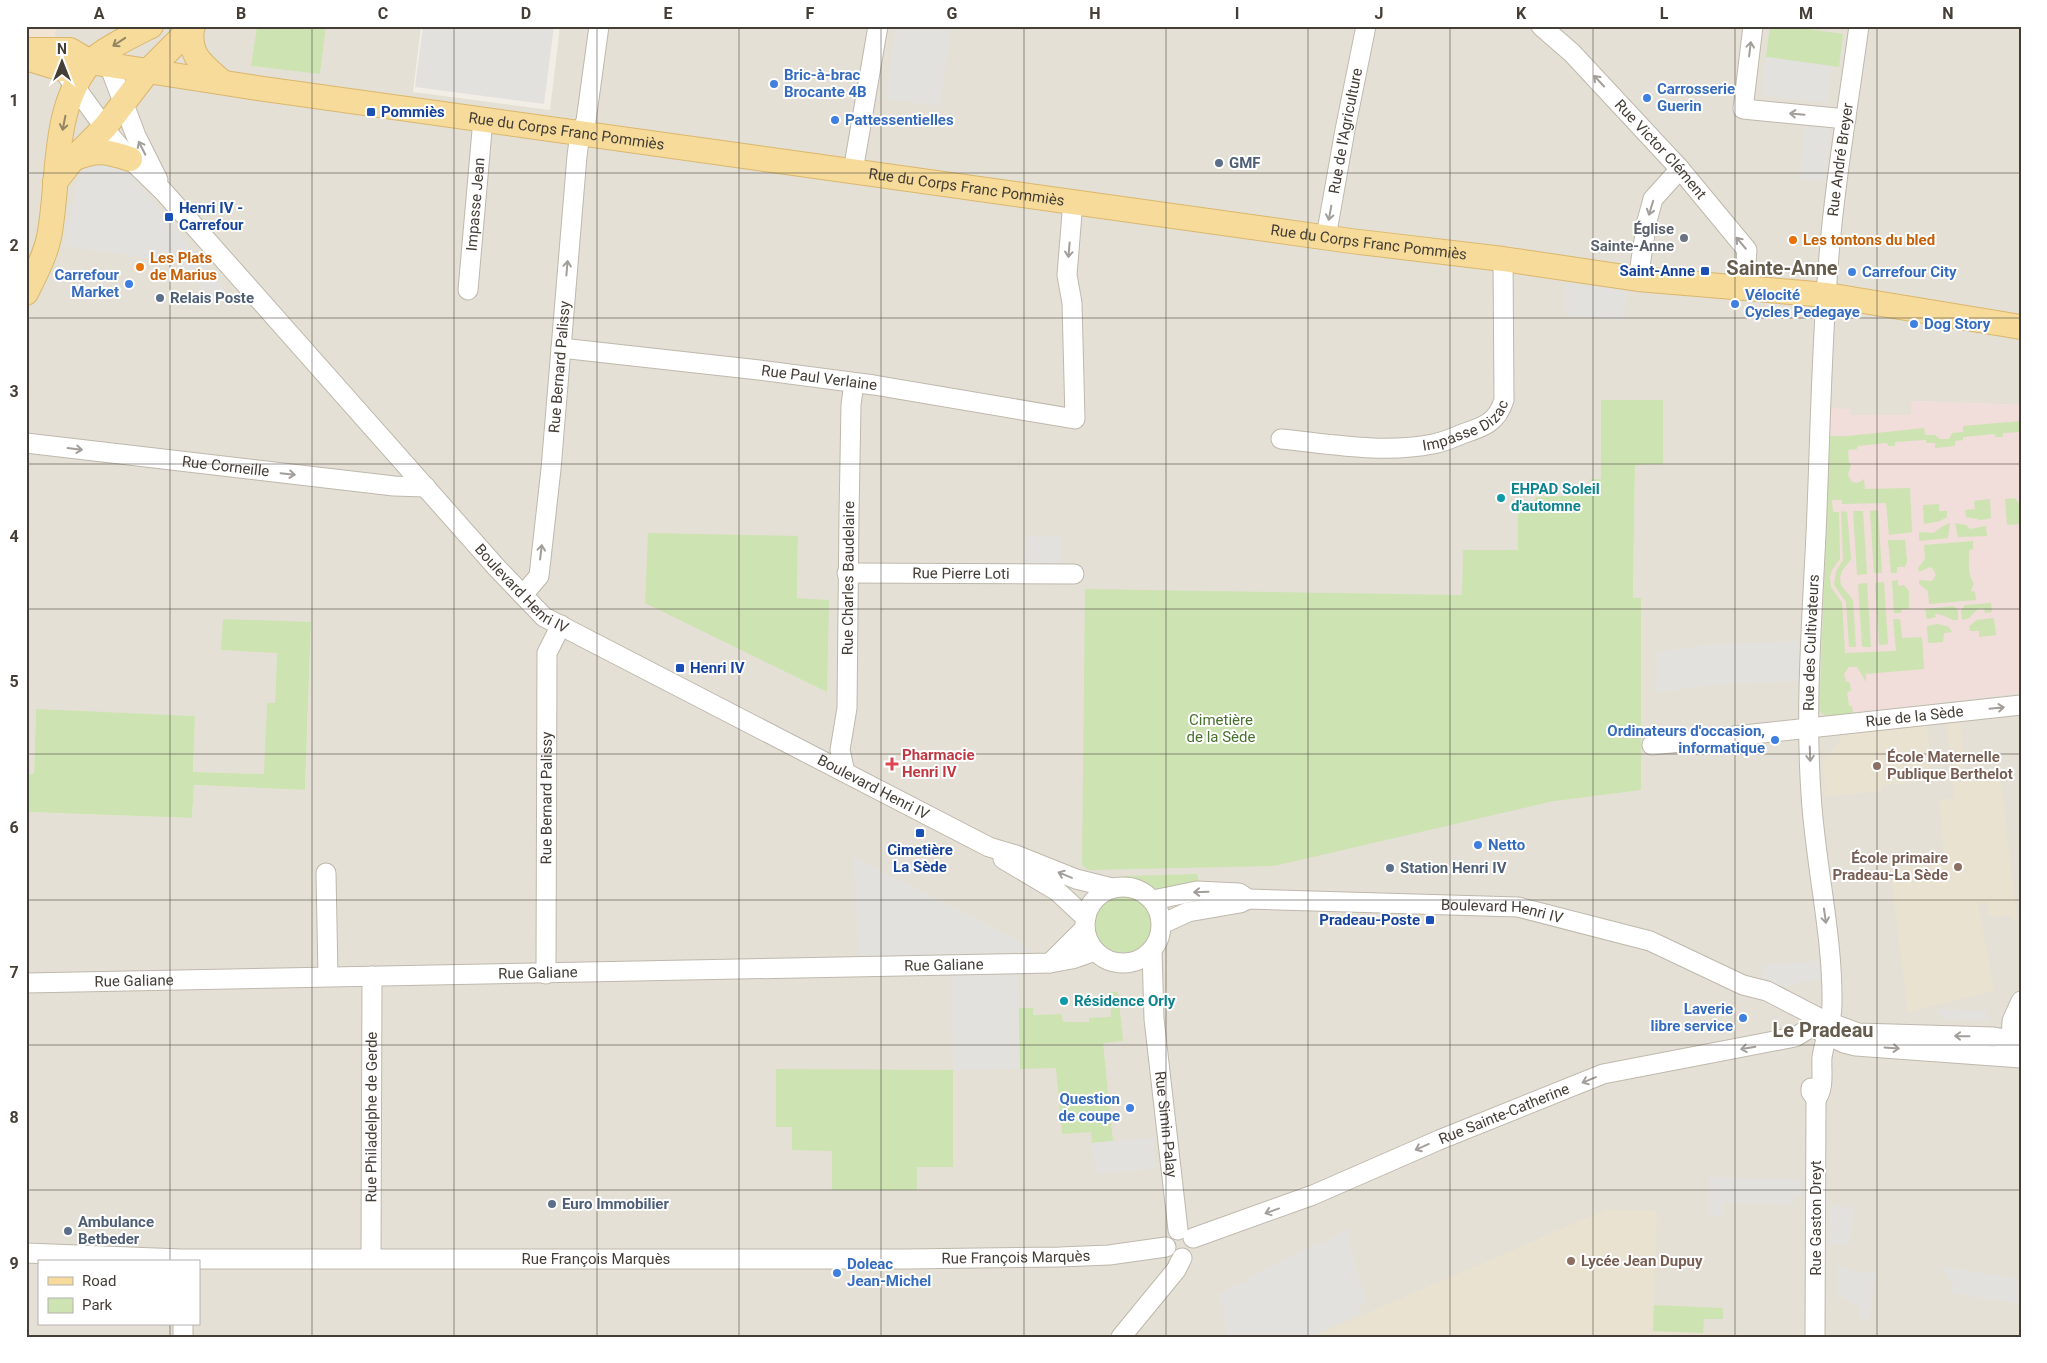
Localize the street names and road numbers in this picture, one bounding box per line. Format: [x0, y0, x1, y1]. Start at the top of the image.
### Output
street label: Rue de l'Agriculture [1325, 66, 1366, 195]
street label: Rue Victor Clément [1611, 96, 1710, 203]
street label: Rue André Breyer [1824, 102, 1857, 218]
street label: Rue du Corps Franc Pommiès [467, 109, 666, 154]
street label: Impasse Jean [462, 157, 489, 252]
street label: Rue du Corps Franc Pommiès [867, 165, 1066, 210]
street label: Rue du Corps Franc Pommiès [1270, 221, 1468, 264]
street label: Rue Bernard Palissy [545, 300, 574, 434]
street label: Rue Paul Verlaine [760, 361, 878, 394]
street label: Impasse Dizac [1421, 397, 1512, 455]
street label: Rue Corneille [181, 452, 270, 480]
street label: Rue Charles Baudelaire [839, 501, 858, 655]
street label: Boulevard Henri IV [471, 540, 572, 637]
street label: Rue Pierre Loti [912, 564, 1010, 583]
street label: Rue des Cultivateurs [1800, 574, 1823, 711]
street label: Rue de la Sède [1865, 702, 1964, 731]
street label: Rue Bernard Palissy [537, 732, 556, 864]
street label: Boulevard Henri IV [814, 751, 933, 824]
street label: Boulevard Henri IV [1441, 896, 1565, 927]
street label: Rue Galiane [904, 955, 984, 975]
street label: Rue Galiane [498, 963, 578, 983]
street label: Rue Galiane [94, 971, 174, 991]
street label: Rue Philadelphe de Gerde [362, 1032, 381, 1202]
street label: Rue Simin Palay [1151, 1070, 1181, 1178]
street label: Rue Sainte-Catherine [1436, 1079, 1572, 1148]
street label: Rue Gaston Dreyt [1807, 1160, 1825, 1276]
street label: Rue François Marquès [941, 1247, 1091, 1268]
street label: Rue François Marquès [521, 1250, 670, 1268]

